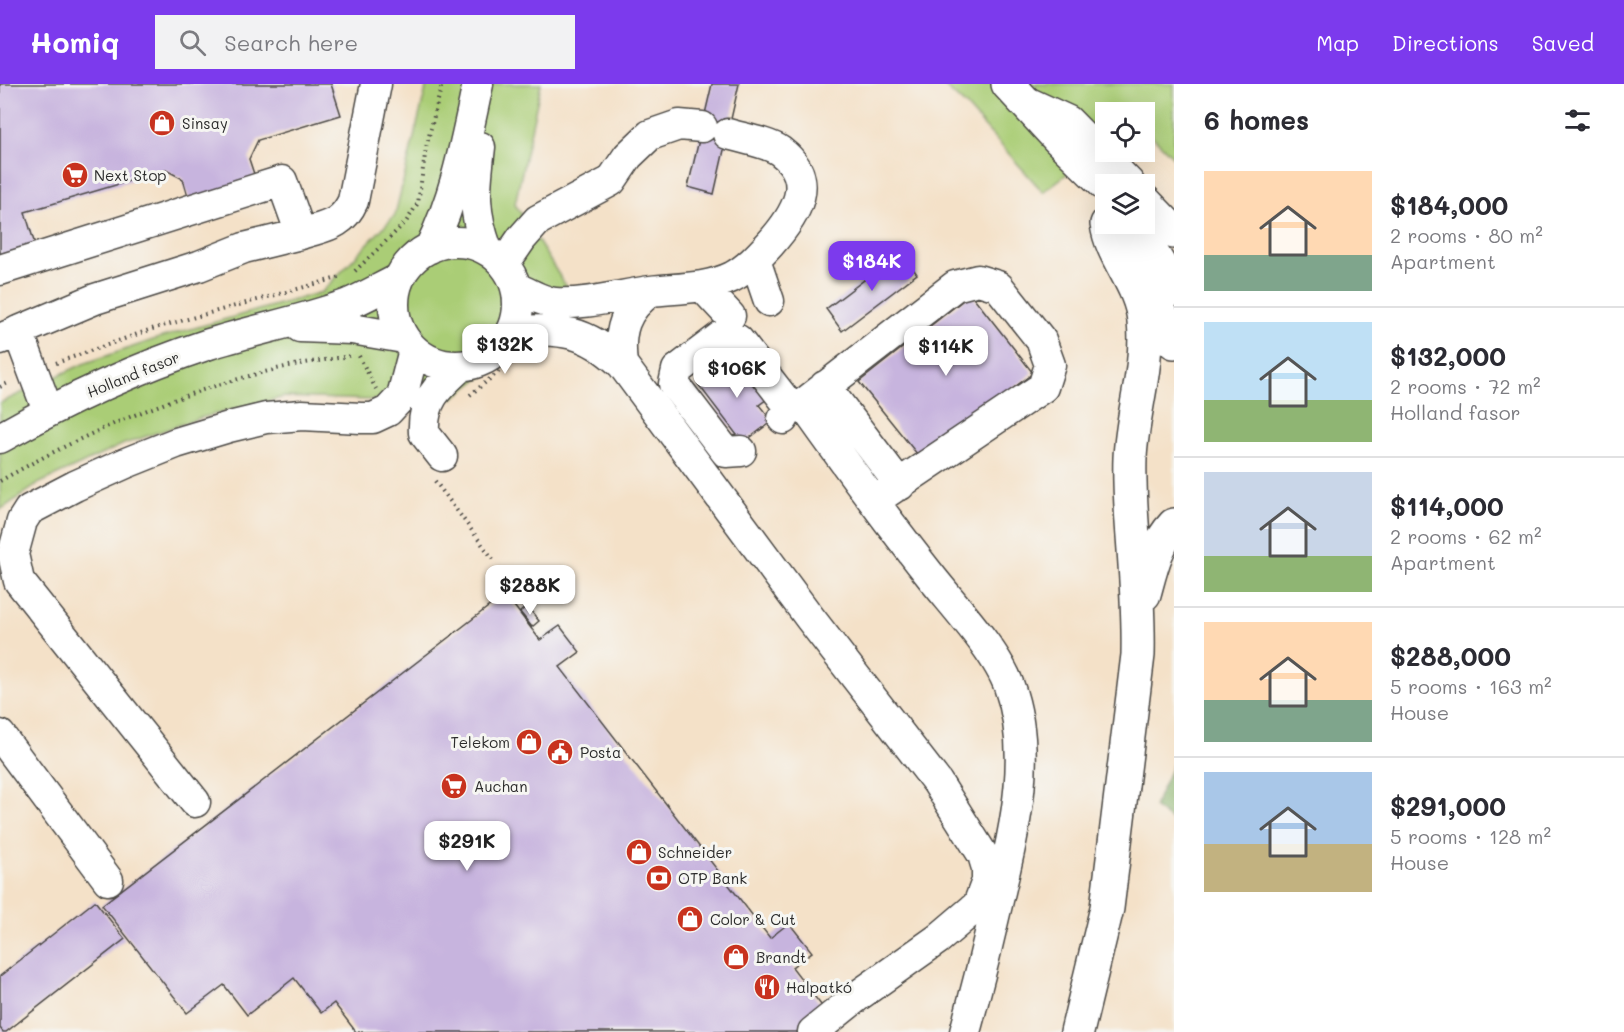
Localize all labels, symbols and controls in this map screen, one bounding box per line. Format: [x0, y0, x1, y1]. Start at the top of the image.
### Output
search box [155, 15, 575, 69]
text: Homiq [30, 24, 119, 60]
icon: search [176, 26, 209, 59]
text: Search here [224, 28, 358, 57]
text: Map [1316, 29, 1359, 56]
text: Directions [1392, 29, 1499, 56]
text: Saved [1532, 29, 1594, 56]
map controls [1095, 102, 1155, 234]
button: locate [1095, 102, 1155, 162]
text: 6 homes [1204, 103, 1309, 137]
icon: filters [1561, 104, 1594, 137]
shop icon: Sinsay [147, 108, 177, 138]
place label: Sinsay [182, 113, 228, 133]
supermarket icon: Next Stop [60, 160, 90, 190]
place label: Next Stop [94, 165, 167, 185]
button: layers [1095, 174, 1155, 234]
text: $184,000 [1390, 188, 1508, 222]
icon: home [1252, 195, 1324, 267]
text: 2 rooms · 80 m² [1390, 222, 1543, 248]
pin: $184K [830, 241, 914, 292]
text: $184K [842, 247, 902, 273]
text: Apartment [1390, 248, 1496, 274]
pin: $132K [463, 324, 547, 375]
pin: $114K [904, 326, 988, 377]
text: $132K [476, 330, 534, 356]
text: $114K [918, 332, 974, 358]
text: $132,000 [1390, 339, 1506, 373]
street label: Holland fasor [84, 346, 182, 402]
icon: home [1252, 346, 1324, 418]
pin: $106K [695, 348, 779, 399]
text: $106K [707, 354, 767, 380]
text: 2 rooms · 72 m² [1390, 373, 1541, 399]
text: Holland fasor [1390, 399, 1521, 425]
text: $114,000 [1390, 489, 1504, 523]
icon: home [1252, 496, 1324, 568]
text: 2 rooms · 62 m² [1390, 523, 1542, 549]
text: Apartment [1390, 549, 1496, 575]
pin: $288K [488, 565, 572, 616]
text: $288K [499, 571, 561, 597]
text: $288,000 [1390, 639, 1511, 673]
icon: home [1252, 646, 1324, 718]
text: 5 rooms · 163 m² [1390, 673, 1552, 699]
text: House [1390, 699, 1449, 725]
shop icon: Telekom [514, 727, 544, 757]
place label: Telekom [450, 732, 510, 752]
public building icon: Posta [545, 737, 575, 767]
place label: Posta [580, 742, 621, 762]
supermarket icon: Auchan [439, 771, 469, 801]
place label: Auchan [474, 776, 528, 796]
text: $291,000 [1390, 789, 1506, 823]
icon: home [1252, 796, 1324, 868]
pin: $291K [425, 821, 509, 872]
text: 5 rooms · 128 m² [1390, 823, 1551, 849]
text: $291K [438, 827, 496, 853]
shop icon: Schneider [624, 837, 654, 867]
place label: Schneider [658, 842, 732, 862]
text: House [1390, 849, 1449, 875]
bank icon: OTP Bank [644, 863, 674, 893]
place label: OTP Bank [678, 868, 747, 888]
shop icon: Color & Cut [675, 904, 705, 934]
place label: Color & Cut [710, 909, 796, 929]
shop icon: Brandt [721, 942, 751, 972]
place label: Brandt [756, 947, 807, 967]
restaurant icon: Halpatkó [752, 972, 782, 1002]
place label: Halpatkó [786, 977, 852, 997]

